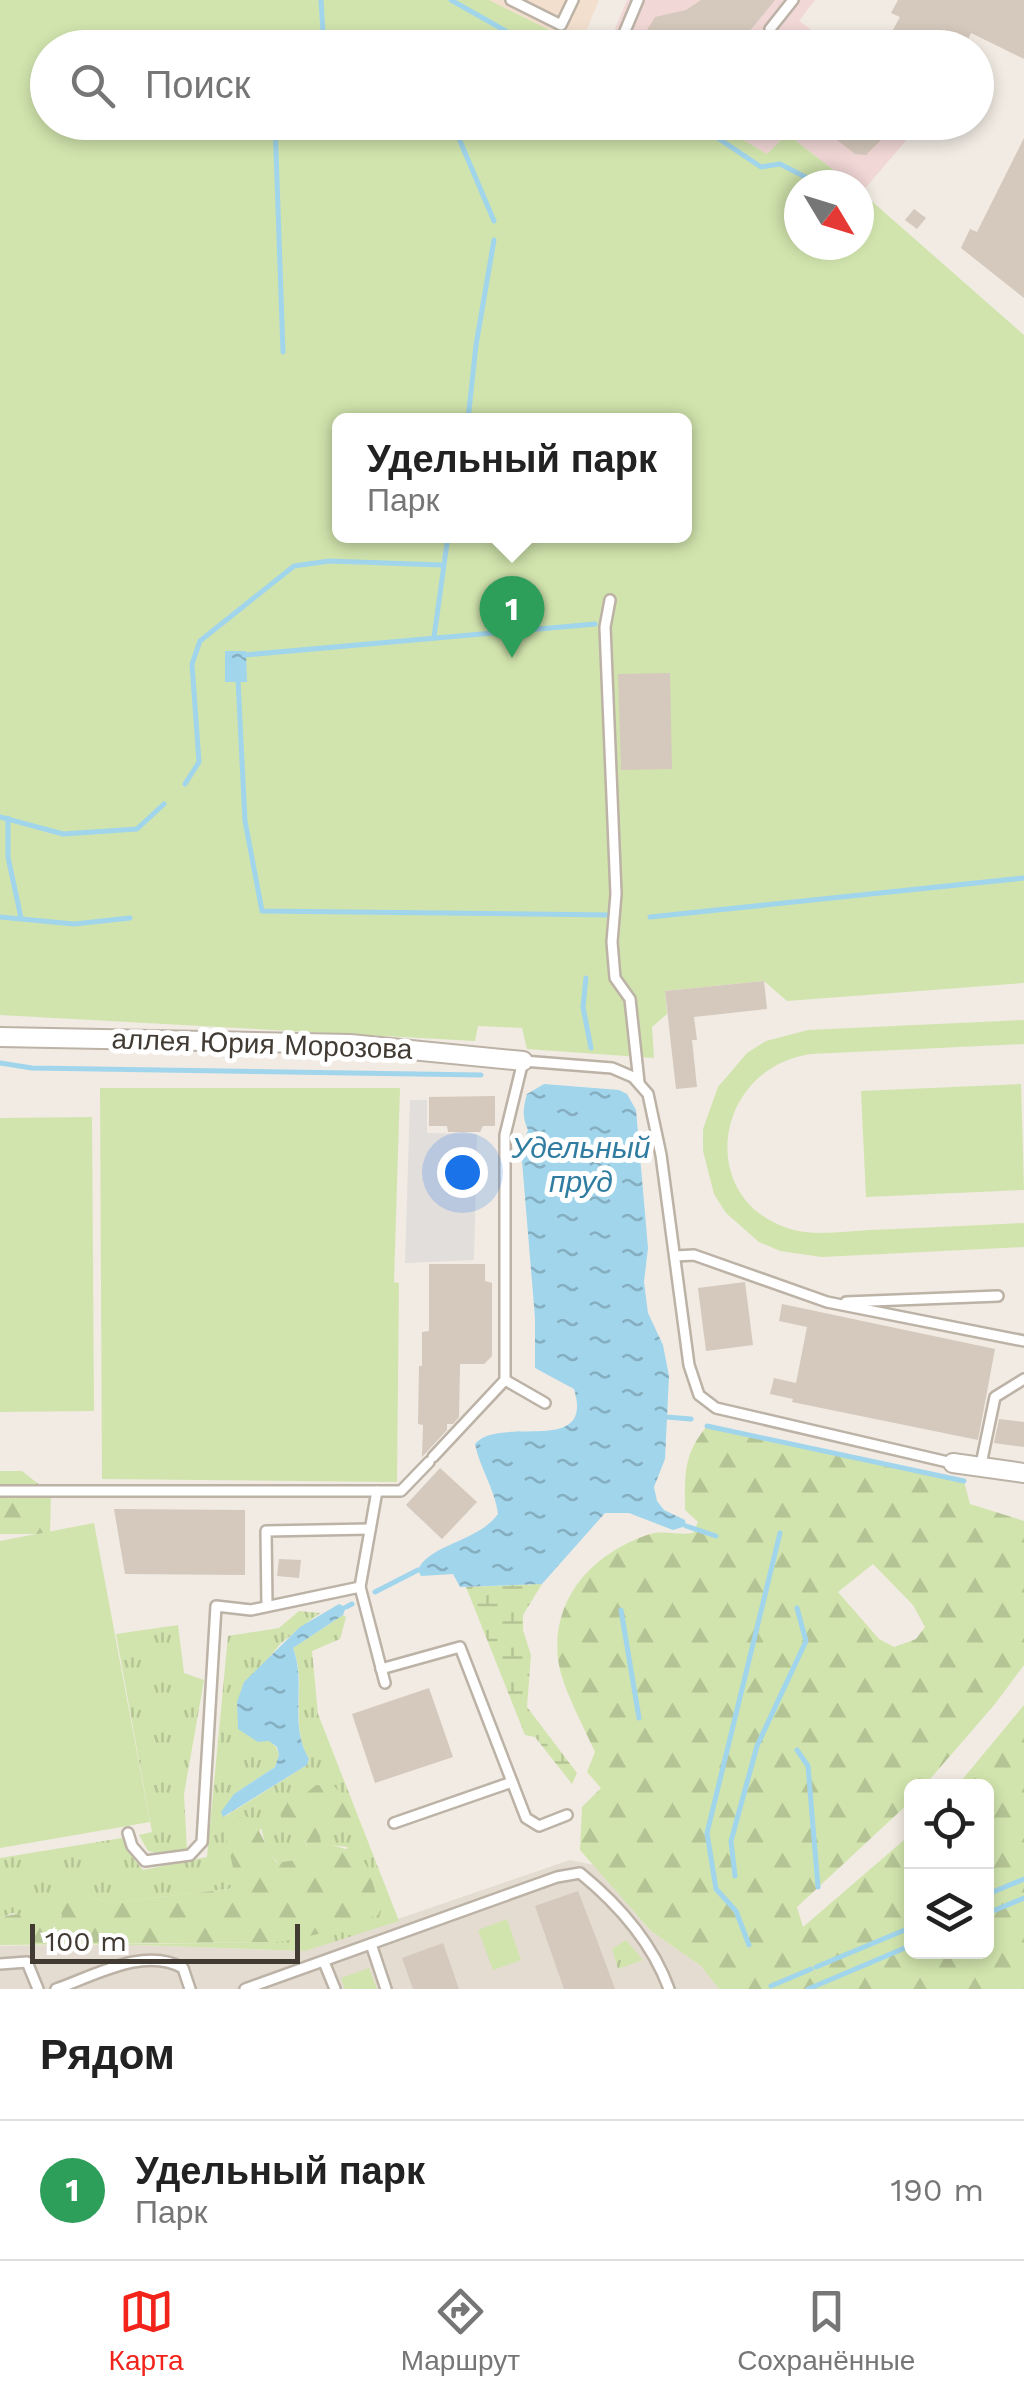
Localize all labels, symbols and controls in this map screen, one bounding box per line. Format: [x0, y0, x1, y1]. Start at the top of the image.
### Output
search box [30, 30, 994, 140]
icon: search [65, 58, 120, 113]
text: Поиск [145, 63, 250, 107]
north arrow [784, 170, 874, 260]
popup [332, 413, 692, 543]
text: Удельный парк [367, 437, 657, 481]
text: Парк [367, 481, 440, 519]
pin: 1 [480, 576, 544, 658]
street label: аллея Юрия Морозова [111, 1022, 413, 1066]
water label: Удельный пруд [510, 1130, 651, 1199]
your location [437, 1147, 488, 1198]
map controls [904, 1779, 994, 1959]
button: locate [904, 1779, 994, 1869]
button: layers [904, 1869, 994, 1959]
scale bar [30, 1919, 300, 1964]
text: 100 m [45, 1925, 127, 1958]
text: Рядом [40, 2030, 175, 2079]
text: Удельный парк [135, 2149, 425, 2193]
text: 1 [66, 2171, 79, 2209]
text: 190 m [890, 2171, 984, 2209]
text: Парк [135, 2193, 208, 2231]
tab: Карта [109, 2284, 184, 2377]
tab: Маршрут [401, 2284, 520, 2377]
tab: Сохранённые [737, 2284, 915, 2377]

